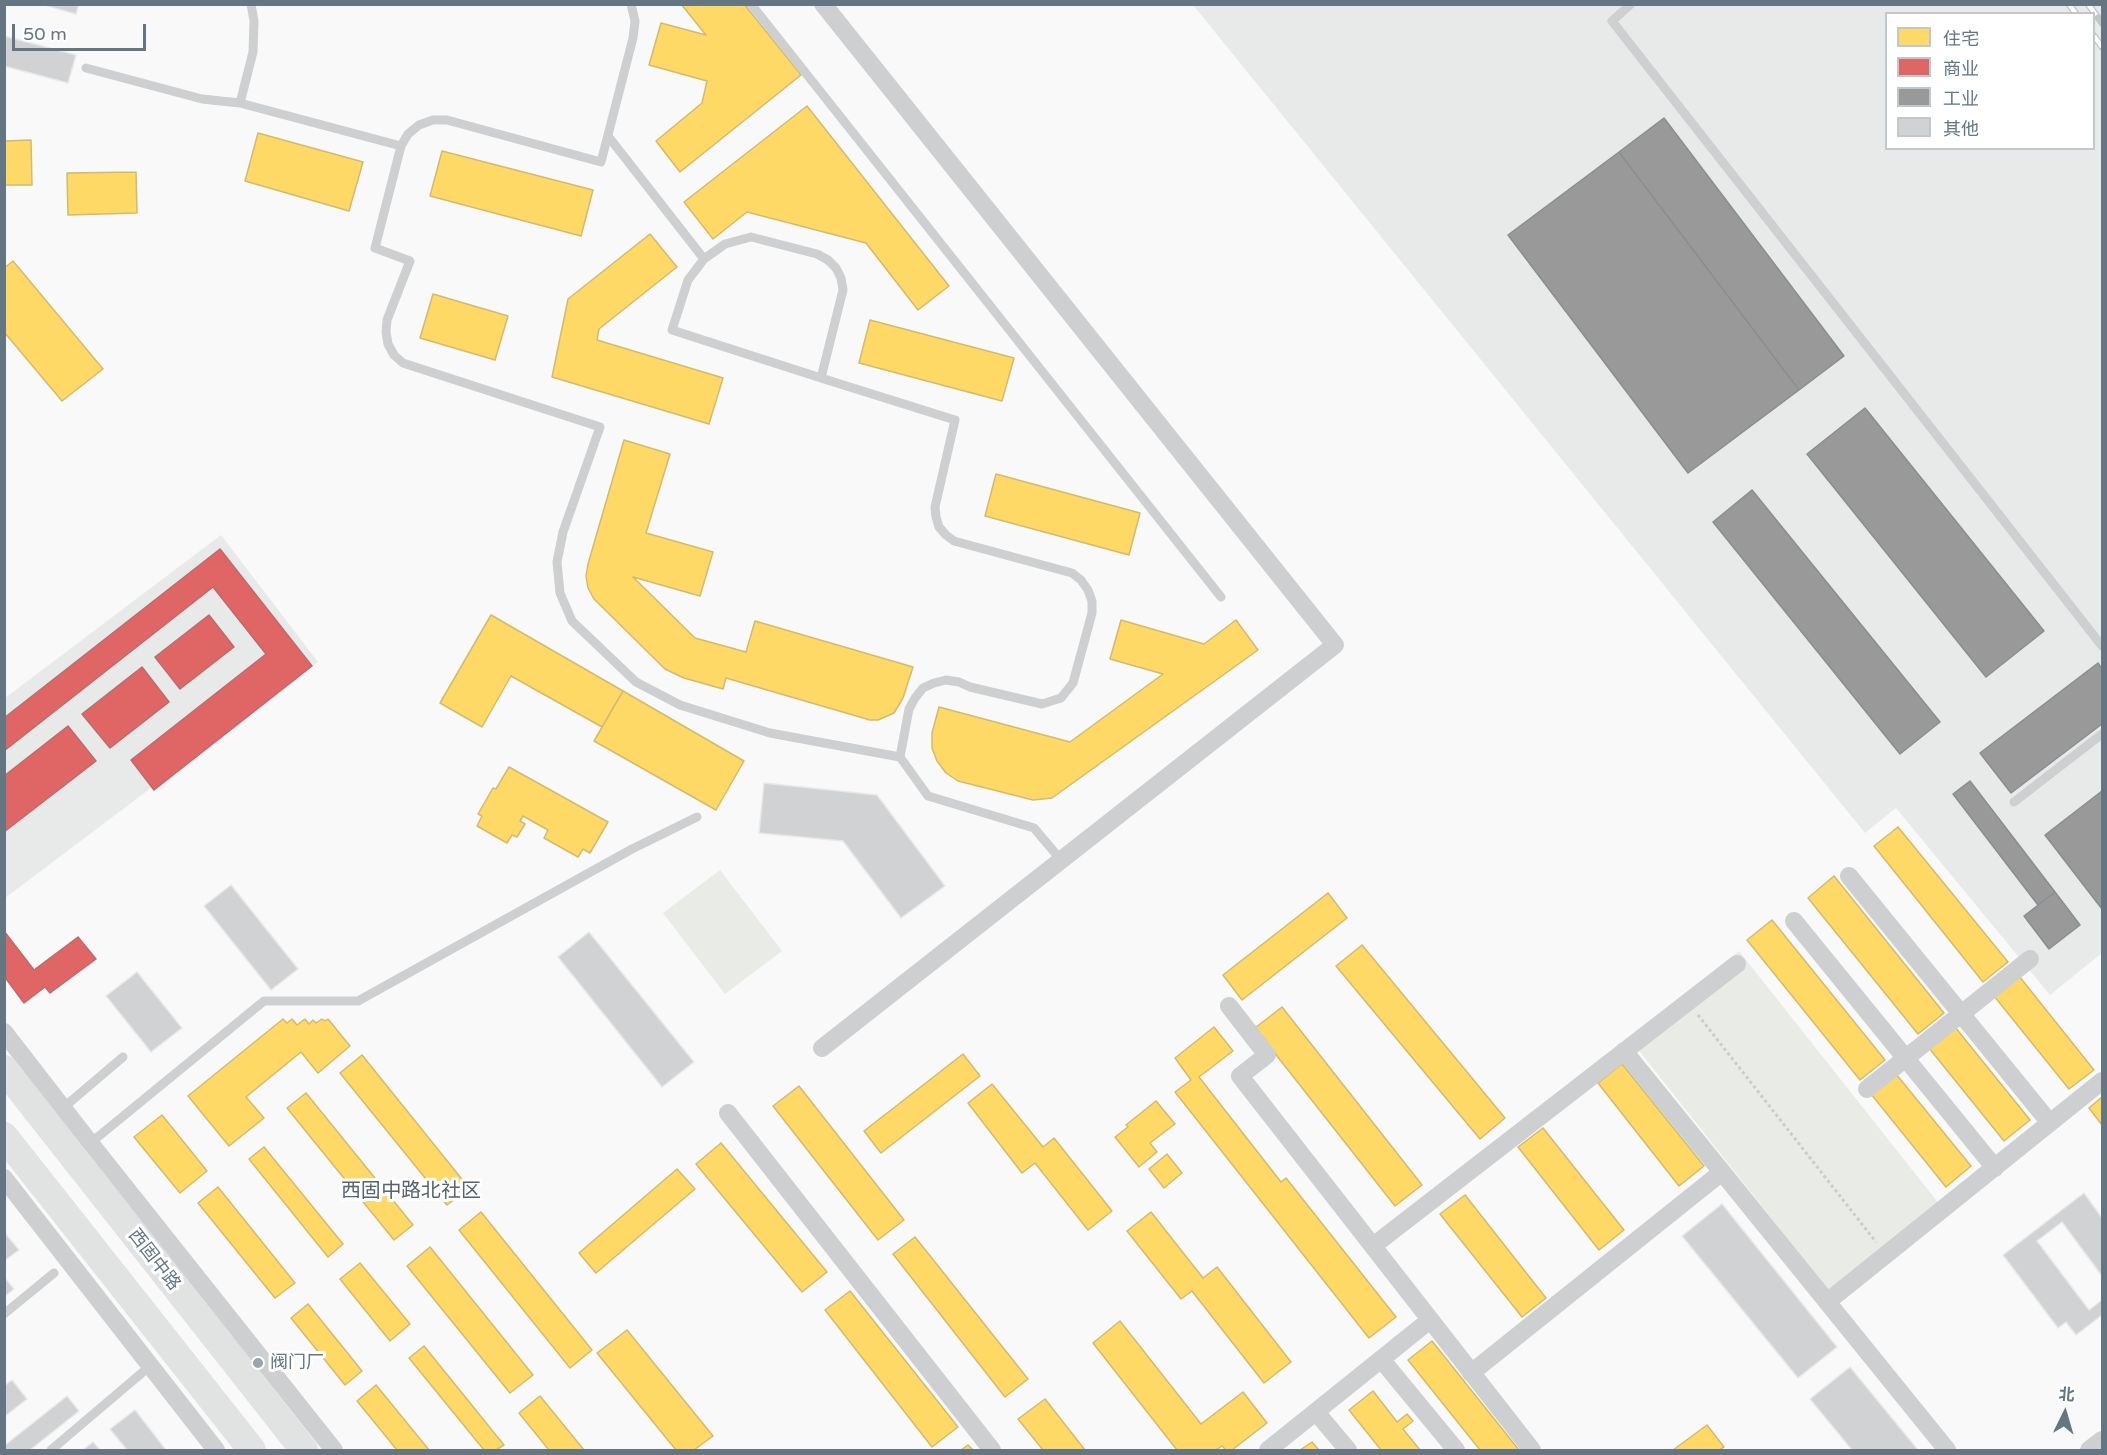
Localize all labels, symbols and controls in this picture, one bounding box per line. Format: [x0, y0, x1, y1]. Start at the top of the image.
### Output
scale bar [15, 12, 148, 50]
legend [1885, 12, 2095, 150]
text: 50 m [23, 23, 67, 45]
text: 住宅 [1943, 28, 1979, 50]
text: 商业 [1943, 58, 1979, 80]
text: 工业 [1943, 88, 1979, 110]
text: 其他 [1943, 118, 1979, 140]
district label: 西固中路北社区 [341, 1180, 481, 1204]
street label: 西固中路 [123, 1225, 185, 1295]
place label: 阀门厂 [270, 1352, 324, 1374]
marker: 阀门厂 [251, 1356, 265, 1370]
north arrow [2035, 1383, 2095, 1443]
text: 北 [2058, 1384, 2075, 1406]

